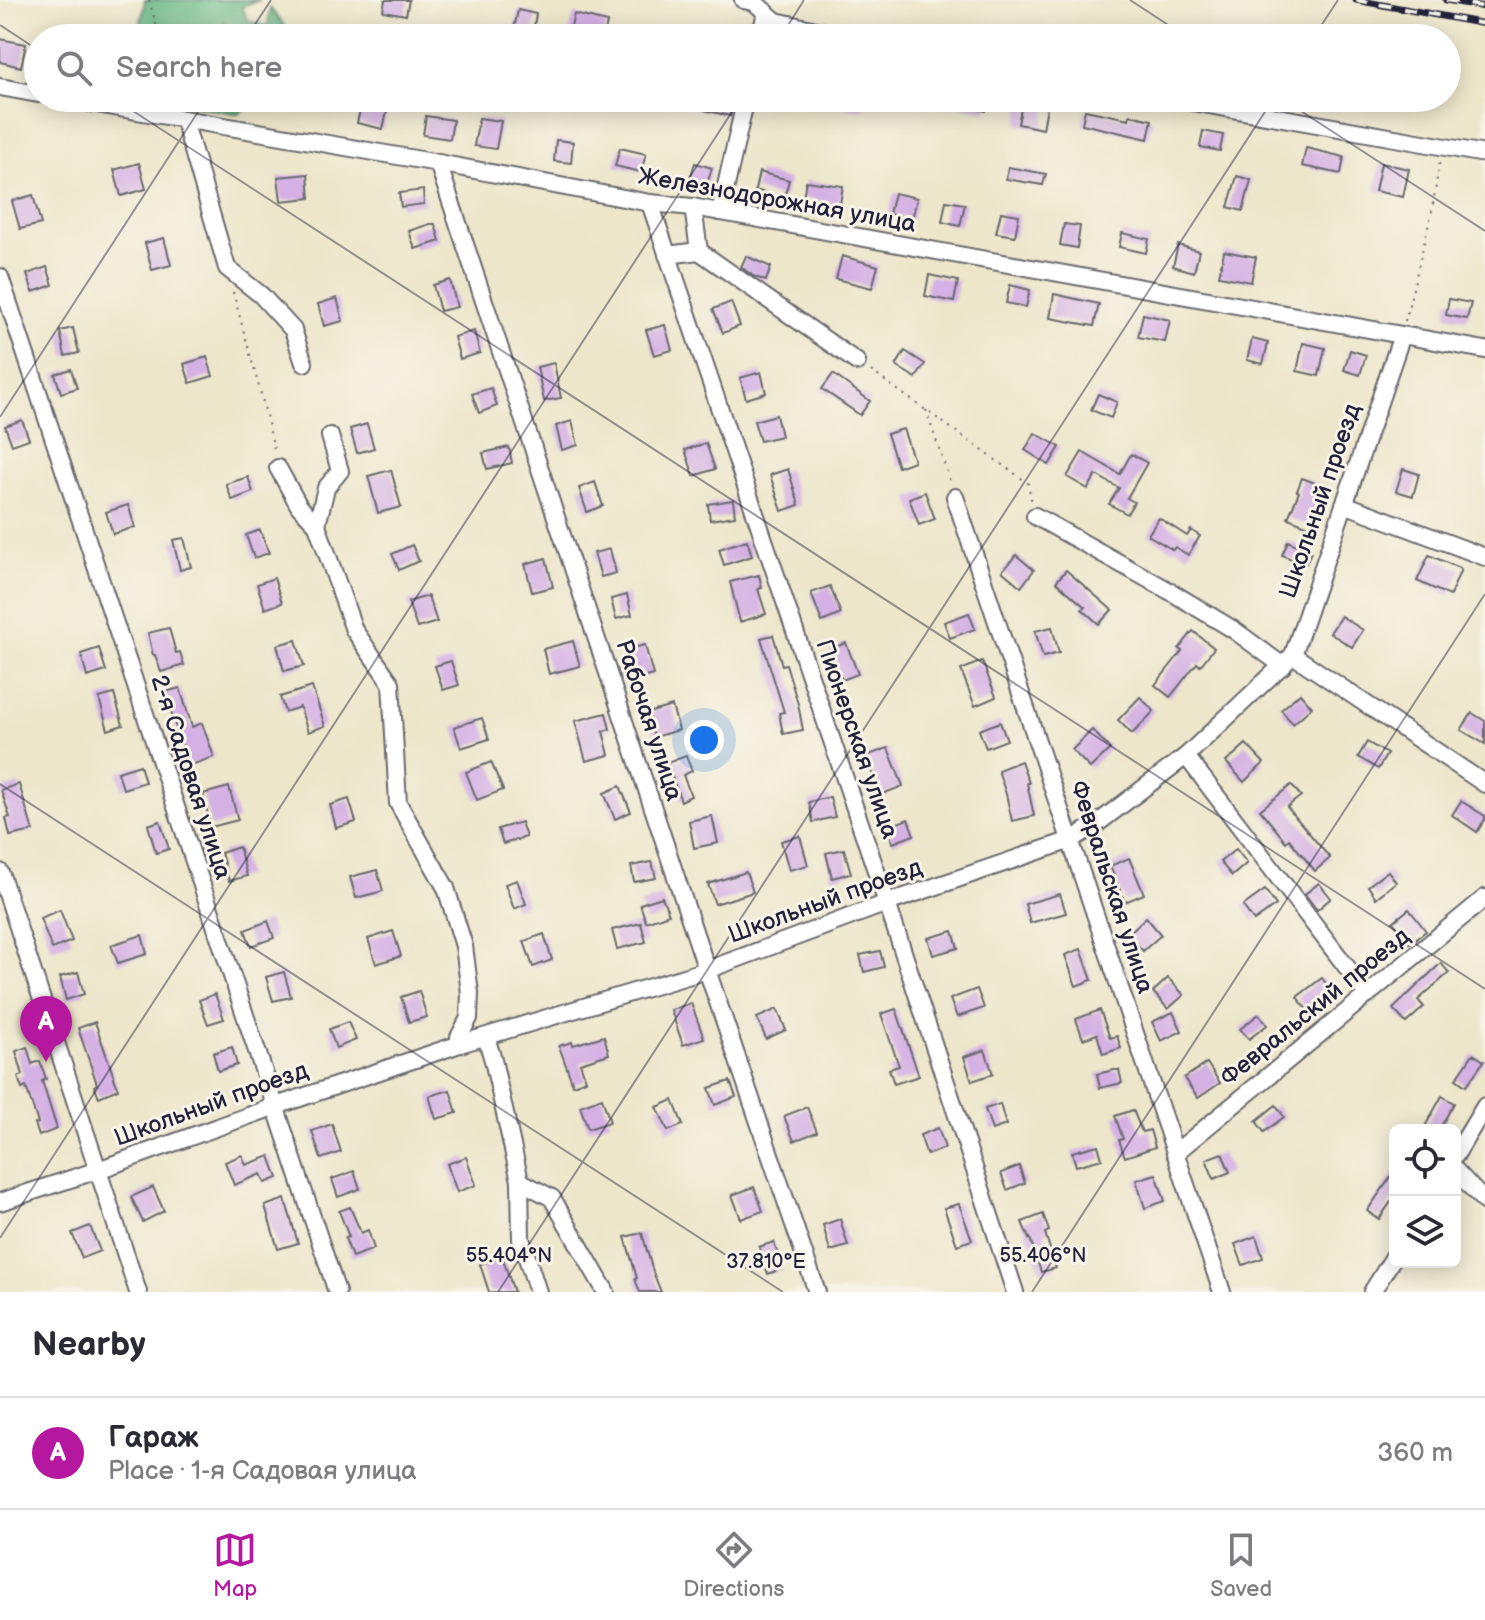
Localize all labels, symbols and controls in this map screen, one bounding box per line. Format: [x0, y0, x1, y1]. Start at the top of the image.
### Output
search box [24, 24, 1461, 112]
icon: search [52, 46, 96, 90]
text: Search here [116, 50, 282, 86]
street label: Железнодорожная улица [636, 161, 918, 239]
street label: Школьный проезд [1273, 400, 1367, 602]
street label: Рабочая улица [609, 636, 689, 804]
street label: Пионерская улица [809, 636, 905, 842]
street label: 2-я Садовая улица [144, 671, 238, 883]
your location [684, 720, 724, 760]
street label: Февральская улица [1064, 777, 1160, 997]
street label: Школьный проезд [724, 852, 926, 949]
street label: Февральский проезд [1214, 921, 1416, 1092]
pin: A [20, 996, 72, 1062]
street label: Школьный проезд [110, 1055, 312, 1152]
map controls [1389, 1124, 1461, 1268]
button: locate [1389, 1124, 1461, 1196]
button: layers [1389, 1196, 1461, 1268]
text: 55.404°N [466, 1244, 552, 1268]
text: 55.406°N [1000, 1244, 1086, 1268]
text: 37.810°E [726, 1250, 806, 1274]
text: Nearby [32, 1324, 146, 1365]
text: Гараж [108, 1420, 198, 1456]
text: A [50, 1438, 66, 1469]
text: 360 m [1377, 1438, 1453, 1469]
text: Place · 1-я Садовая улица [108, 1456, 417, 1487]
tab: Map [213, 1528, 257, 1603]
tab: Directions [683, 1528, 784, 1603]
tab: Saved [1210, 1528, 1272, 1603]

